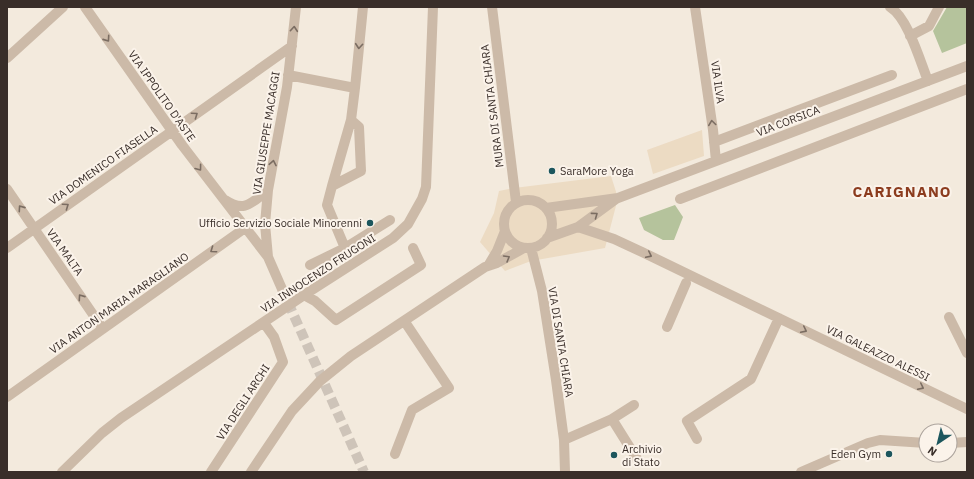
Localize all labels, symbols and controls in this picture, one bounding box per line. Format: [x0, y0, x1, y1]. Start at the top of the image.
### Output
one-way arrow [289, 26, 298, 32]
one-way arrow [102, 35, 110, 42]
one-way arrow [355, 43, 364, 49]
street label: MURA DI SANTA CHIARA [477, 44, 507, 168]
street label: VIA IPPOLITO D'ASTE [125, 48, 199, 144]
street label: VIA ILVA [708, 60, 728, 104]
street label: VIA GIUSEPPE MACAGGI [249, 70, 283, 196]
street label: VIA CORSICA [754, 102, 822, 140]
one-way arrow [191, 112, 198, 120]
one-way arrow [708, 119, 717, 126]
street label: VIA DOMENICO FIASELLA [46, 122, 160, 208]
one-way arrow [268, 160, 276, 166]
one-way arrow [194, 163, 201, 170]
place label: SaraMore Yoga [560, 164, 634, 178]
marker: SaraMore Yoga [547, 166, 557, 176]
district label: CARIGNANO [852, 182, 952, 201]
one-way arrow [62, 203, 69, 211]
one-way arrow [19, 206, 26, 213]
one-way arrow [590, 213, 597, 220]
place label: Ufficio Servizio Sociale Minorenni [199, 216, 362, 230]
marker: Ufficio Servizio Sociale Minorenni [365, 218, 375, 228]
street label: VIA MALTA [44, 226, 86, 278]
street label: VIA INNOCENZO FRUGONI [258, 231, 378, 315]
one-way arrow [210, 245, 217, 252]
street label: VIA ANTON MARIA MARAGLIANO [47, 249, 192, 357]
one-way arrow [645, 250, 652, 258]
one-way arrow [503, 255, 510, 262]
street label: VIA DI SANTA CHIARA [545, 286, 577, 398]
one-way arrow [79, 294, 86, 301]
street label: VIA GALEAZZO ALESSI [824, 322, 932, 384]
one-way arrow [800, 325, 807, 333]
street label: VIA DEGLI ARCHI [213, 361, 273, 443]
one-way arrow [917, 382, 924, 390]
north arrow [918, 423, 958, 463]
place label: Archivio di Stato [622, 442, 662, 469]
text: N [925, 443, 940, 459]
place label: Eden Gym [831, 447, 881, 461]
marker: Eden Gym [884, 449, 894, 459]
marker: Archivio di Stato [609, 450, 619, 460]

